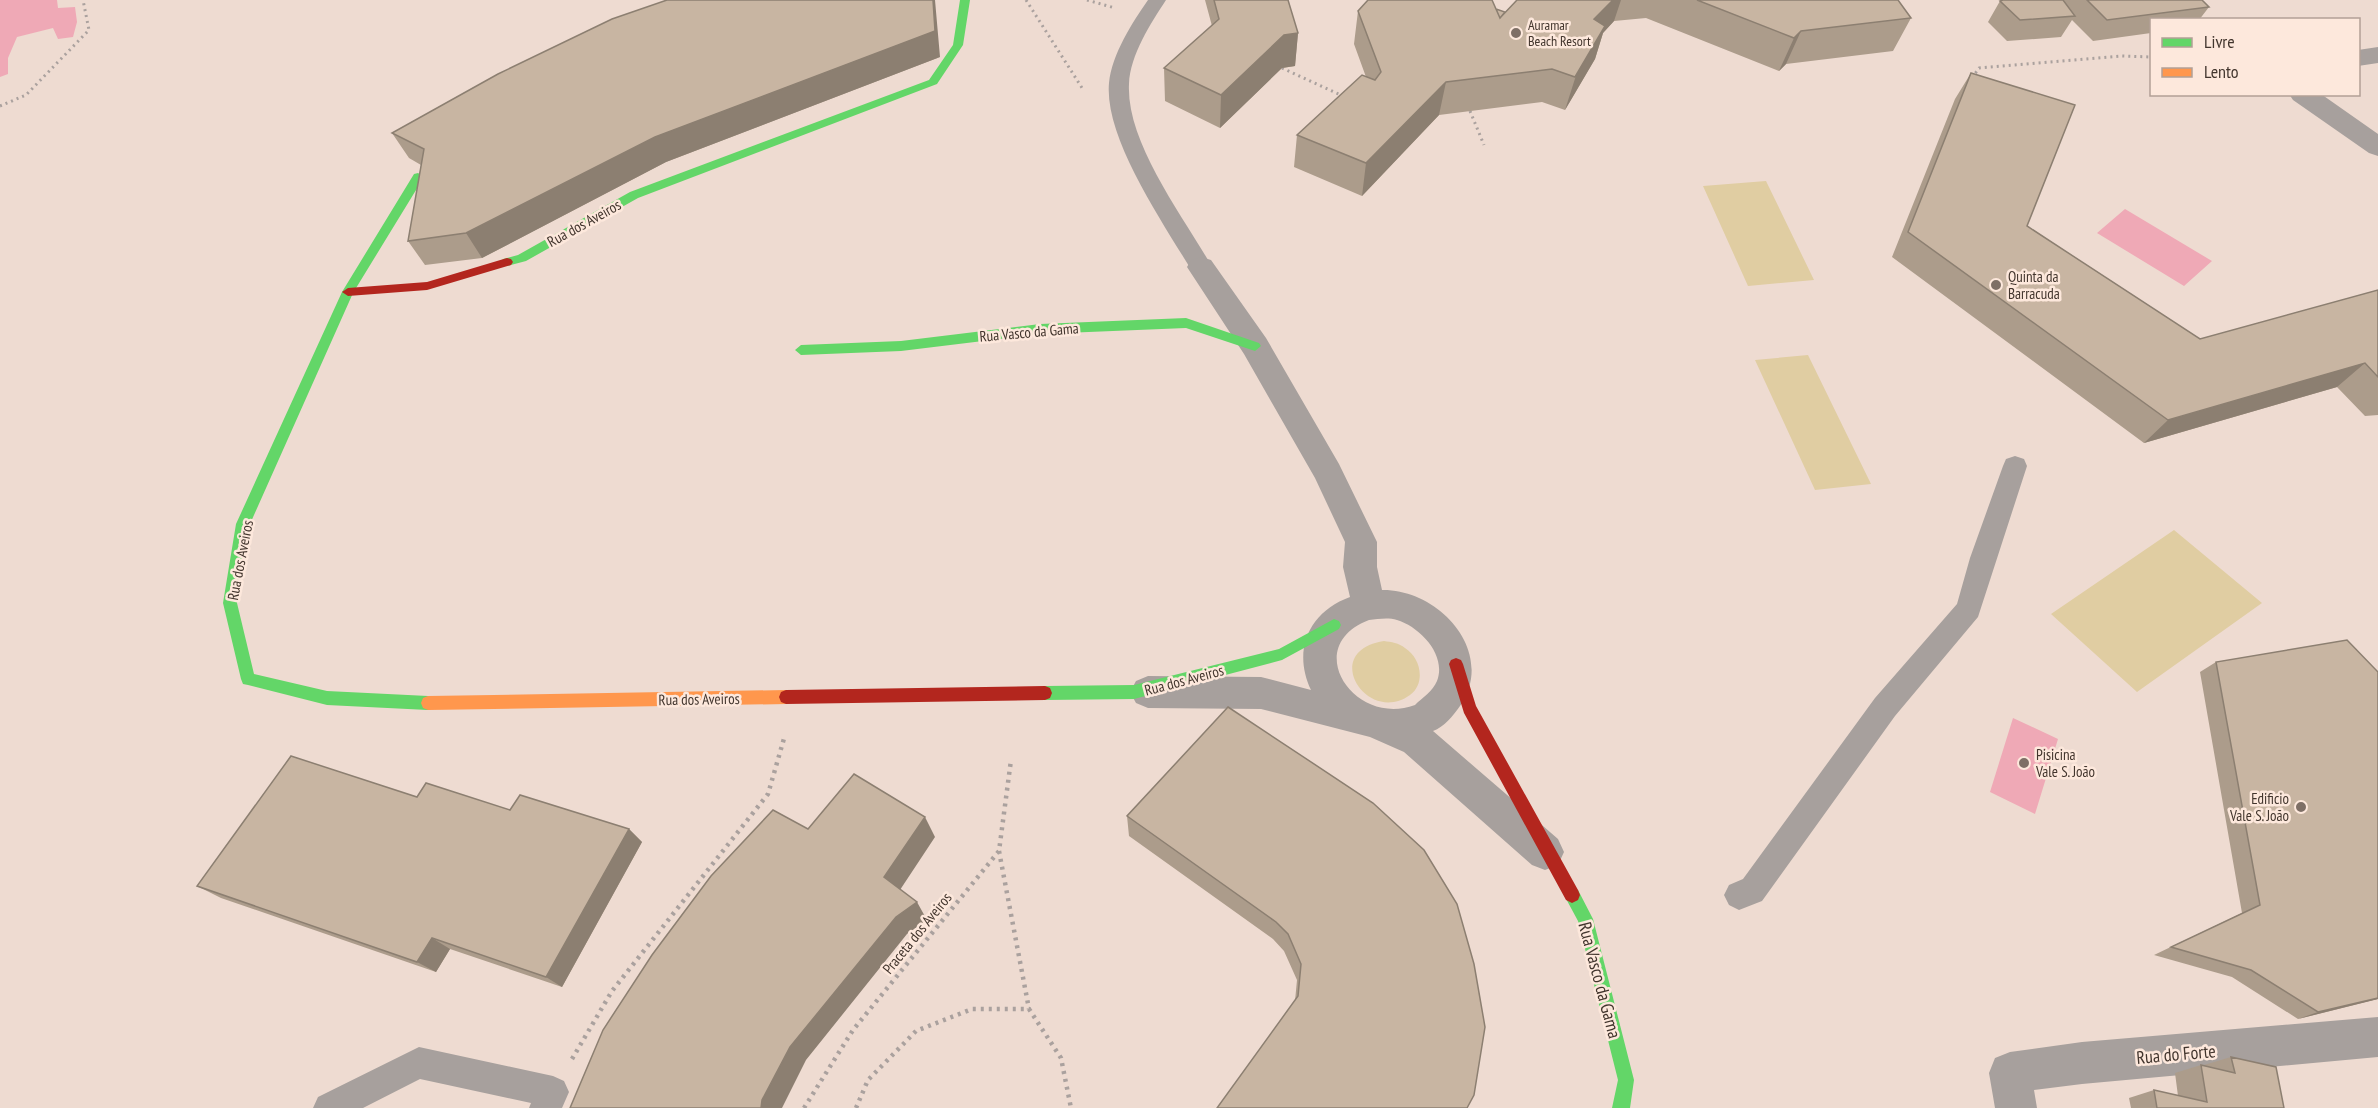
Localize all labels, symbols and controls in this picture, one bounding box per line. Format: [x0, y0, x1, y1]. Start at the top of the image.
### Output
place label: Auramar Beach Resort [1528, 16, 1591, 50]
legend [2150, 18, 2360, 96]
marker: Auramar Beach Resort [1509, 26, 1523, 40]
text: Livre [2204, 30, 2235, 53]
text: Lento [2204, 60, 2239, 83]
street label: Rua dos Aveiros [544, 195, 624, 251]
place label: Quinta da Barracuda [2008, 267, 2060, 303]
marker: Quinta da Barracuda [1989, 278, 2003, 292]
street label: Rua Vasco da Gama [979, 318, 1079, 346]
street label: Rua dos Aveiros [223, 518, 257, 602]
street label: Rua dos Aveiros [1142, 660, 1226, 700]
street label: Rua dos Aveiros [658, 689, 740, 709]
place label: Pisicina Vale S. João [2035, 745, 2095, 781]
marker: Pisicina Vale S. João [2017, 756, 2031, 770]
place label: Edificio Vale S. João [2229, 789, 2289, 825]
marker: Edificio Vale S. João [2294, 800, 2308, 814]
street label: Praceta dos Aveiros [878, 888, 956, 978]
street label: Rua Vasco da Gama [1573, 919, 1627, 1041]
street label: Rua do Forte [2135, 1039, 2217, 1069]

